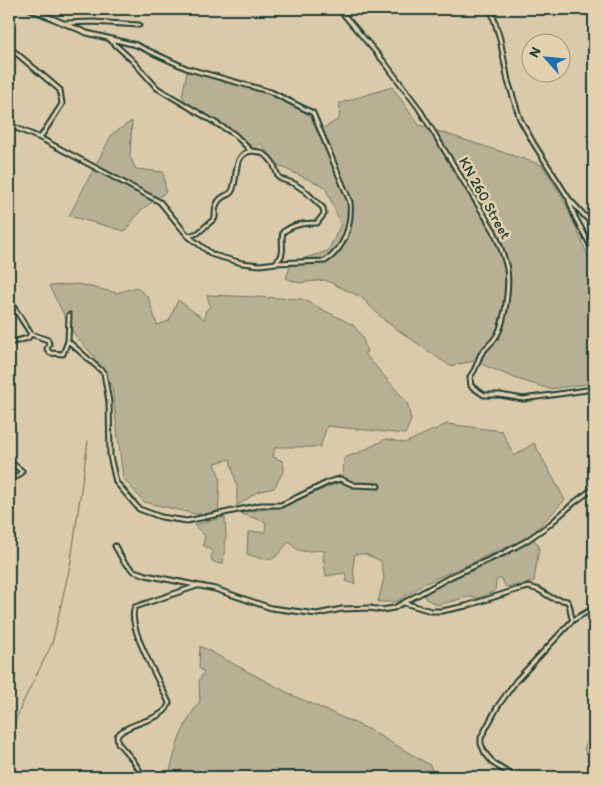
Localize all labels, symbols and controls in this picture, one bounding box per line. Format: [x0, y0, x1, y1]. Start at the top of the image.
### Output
north arrow [520, 32, 570, 82]
text: N [525, 44, 545, 60]
street label: KN 260 Street [455, 154, 515, 243]

